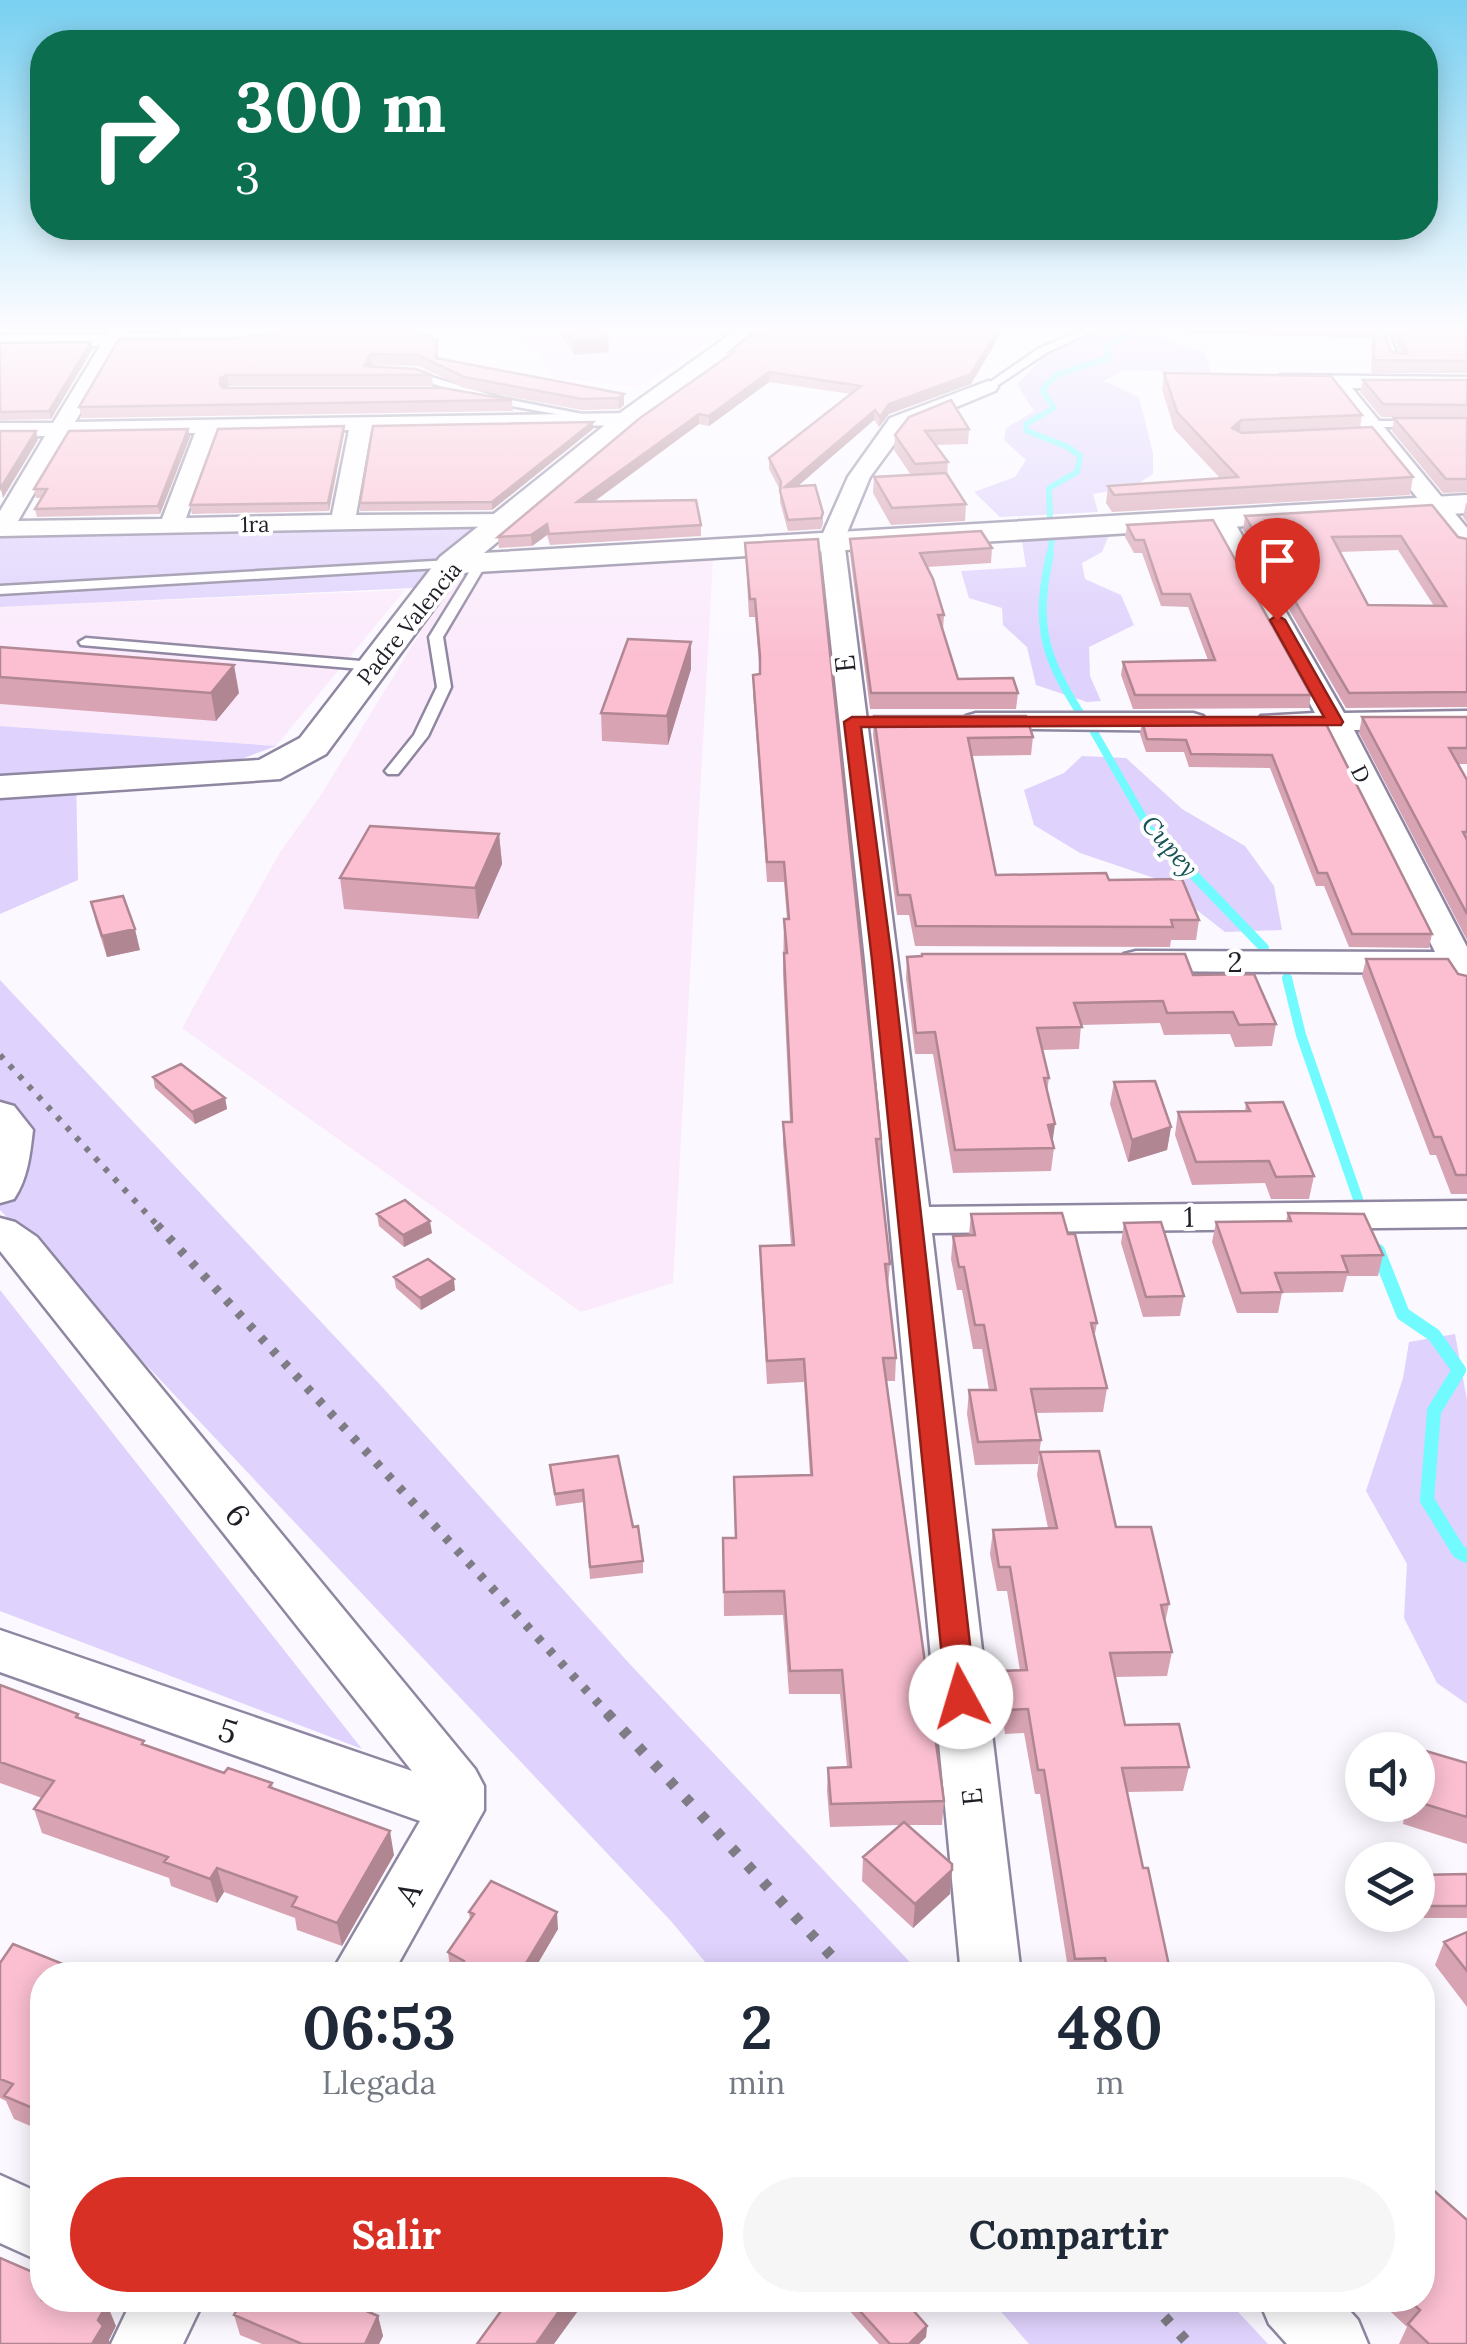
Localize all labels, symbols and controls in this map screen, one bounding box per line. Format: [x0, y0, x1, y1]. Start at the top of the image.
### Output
text: 300 m [235, 62, 446, 151]
icon: right [70, 70, 200, 200]
text: 3 [235, 149, 260, 206]
street label: 1ra [240, 510, 270, 538]
pin [1235, 518, 1320, 621]
icon: arrive [1250, 533, 1305, 588]
street label: Padre Valencia [351, 556, 467, 690]
street label: E [826, 653, 864, 675]
street label: D [1345, 760, 1377, 788]
water label: Cupey [1135, 809, 1205, 883]
street label: 2 [1227, 944, 1243, 980]
street label: 1 [1184, 1199, 1194, 1235]
street label: 6 [216, 1495, 260, 1535]
position arrow [909, 1645, 1013, 1749]
street label: 5 [213, 1709, 243, 1753]
map controls [1345, 1732, 1435, 1932]
button: sound [1345, 1732, 1435, 1822]
street label: E [953, 1786, 991, 1808]
button: layers [1345, 1842, 1435, 1932]
street label: A [385, 1873, 431, 1913]
text: 06:53 [302, 1989, 456, 2065]
text: 2 [741, 1989, 773, 2065]
text: 480 [1057, 1989, 1163, 2065]
text: Llegada [322, 2062, 436, 2103]
text: min [728, 2062, 785, 2103]
text: m [1096, 2062, 1124, 2103]
button: Salir [70, 2177, 723, 2292]
button: Compartir [743, 2177, 1395, 2292]

